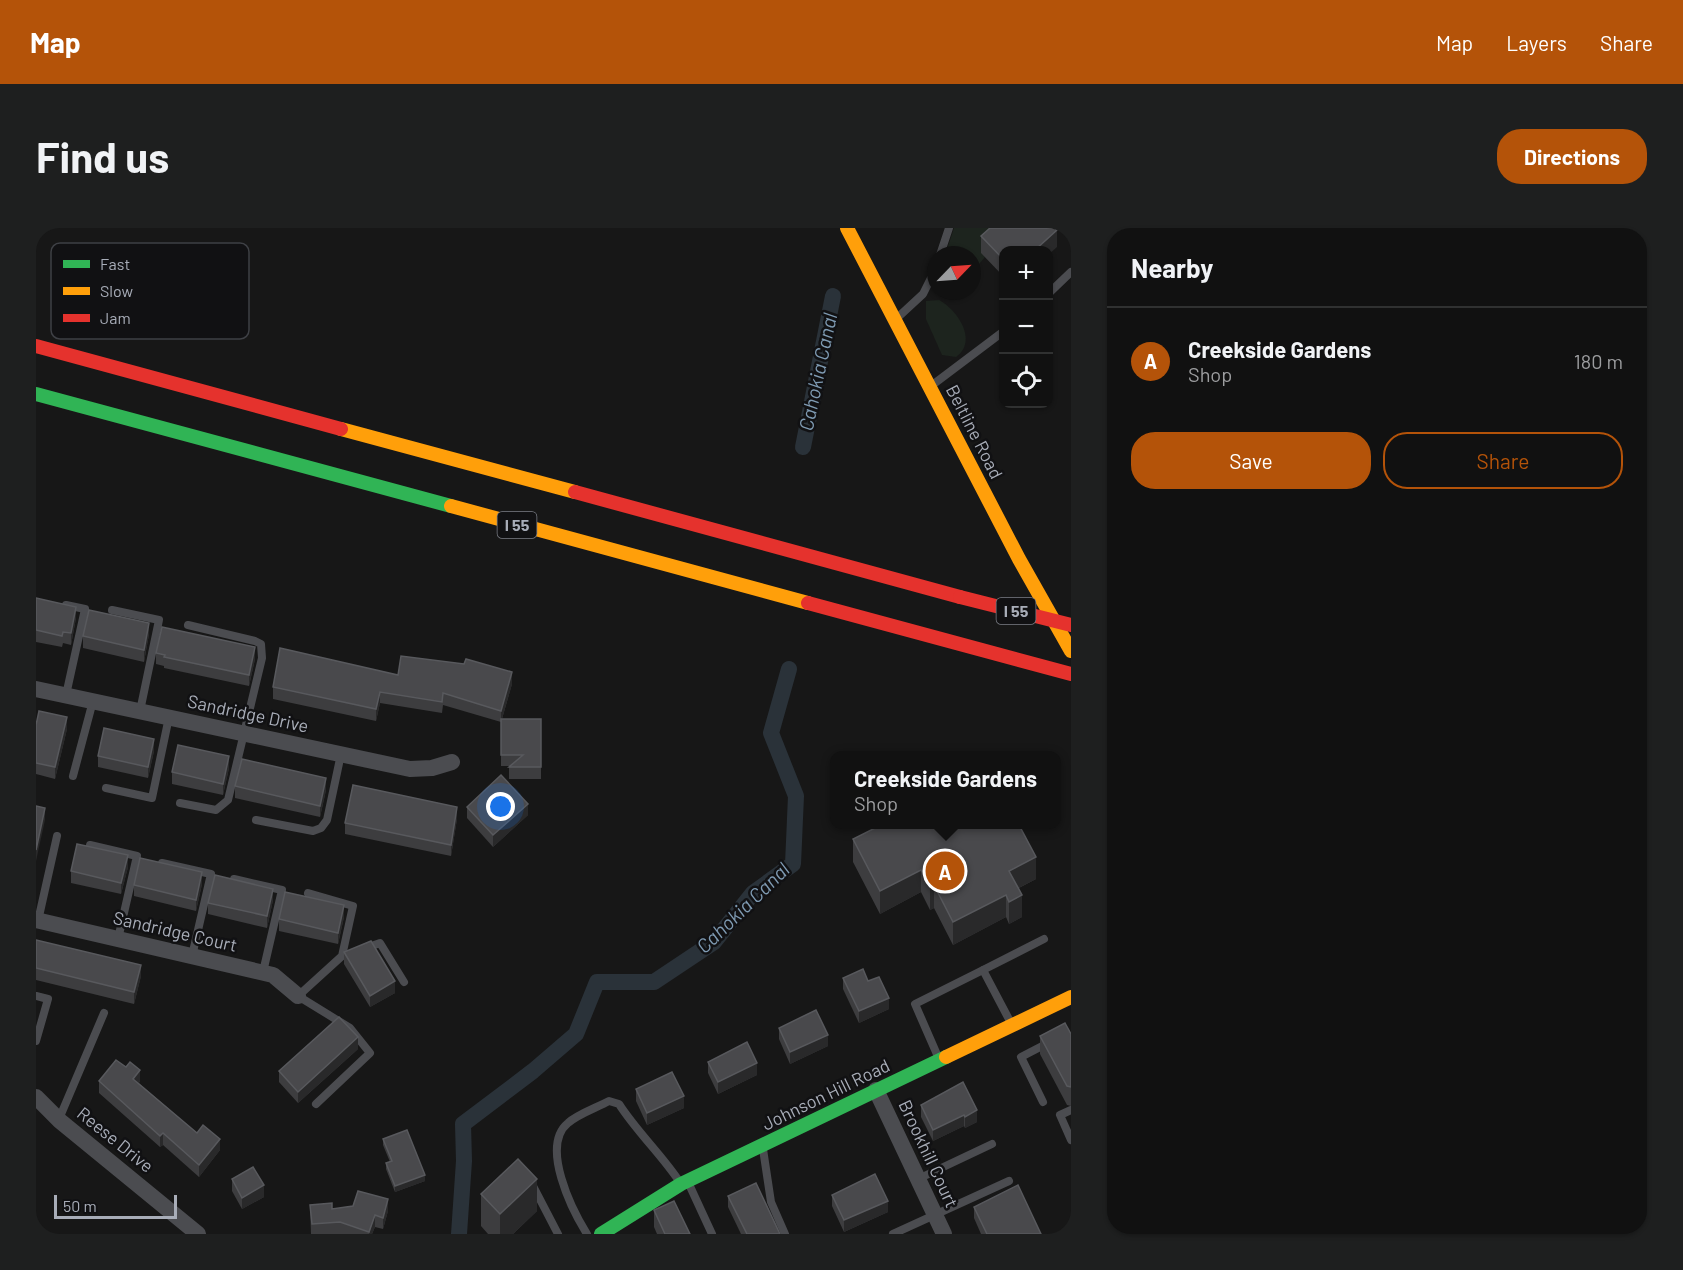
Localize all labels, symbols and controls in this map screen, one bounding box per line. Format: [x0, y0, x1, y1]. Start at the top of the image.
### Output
text: Map [30, 25, 81, 59]
text: Map [1436, 30, 1473, 55]
text: Layers [1506, 30, 1567, 55]
text: Share [1600, 30, 1653, 55]
button: Directions [1497, 129, 1647, 184]
text: Find us [36, 131, 169, 181]
legend [51, 243, 249, 339]
north arrow [927, 246, 981, 300]
map controls [999, 246, 1053, 408]
button: + [999, 246, 1053, 300]
text: Nearby [1131, 252, 1213, 283]
text: Fast [100, 254, 130, 273]
text: Slow [100, 281, 133, 300]
button: − [999, 300, 1053, 354]
text: Jam [100, 308, 131, 327]
water label: Cahokia Canal [793, 310, 841, 433]
text: Creekside Gardens [1188, 336, 1371, 362]
text: A [1144, 349, 1157, 373]
text: 180 m [1574, 349, 1623, 373]
button: locate [999, 354, 1053, 408]
text: Shop [1188, 362, 1232, 386]
street label: Beltline Road [942, 381, 1008, 482]
button: Save [1131, 432, 1371, 489]
button: Share [1383, 432, 1623, 489]
road number: I 55 [498, 512, 536, 538]
road number: I 55 [996, 598, 1036, 624]
street label: Sandridge Drive [186, 689, 311, 737]
popup [830, 751, 1061, 829]
text: Creekside Gardens [854, 765, 1037, 791]
text: Shop [854, 791, 898, 815]
your location [486, 792, 515, 821]
pin: A [926, 848, 964, 894]
water label: Cahokia Canal [691, 857, 794, 958]
street label: Sandridge Court [111, 906, 239, 956]
street label: Johnson Hill Road [758, 1054, 893, 1135]
street label: Brookhill Court [894, 1096, 963, 1211]
street label: Reese Drive [73, 1102, 158, 1177]
scale bar [54, 1192, 177, 1220]
text: 50 m [63, 1196, 97, 1215]

